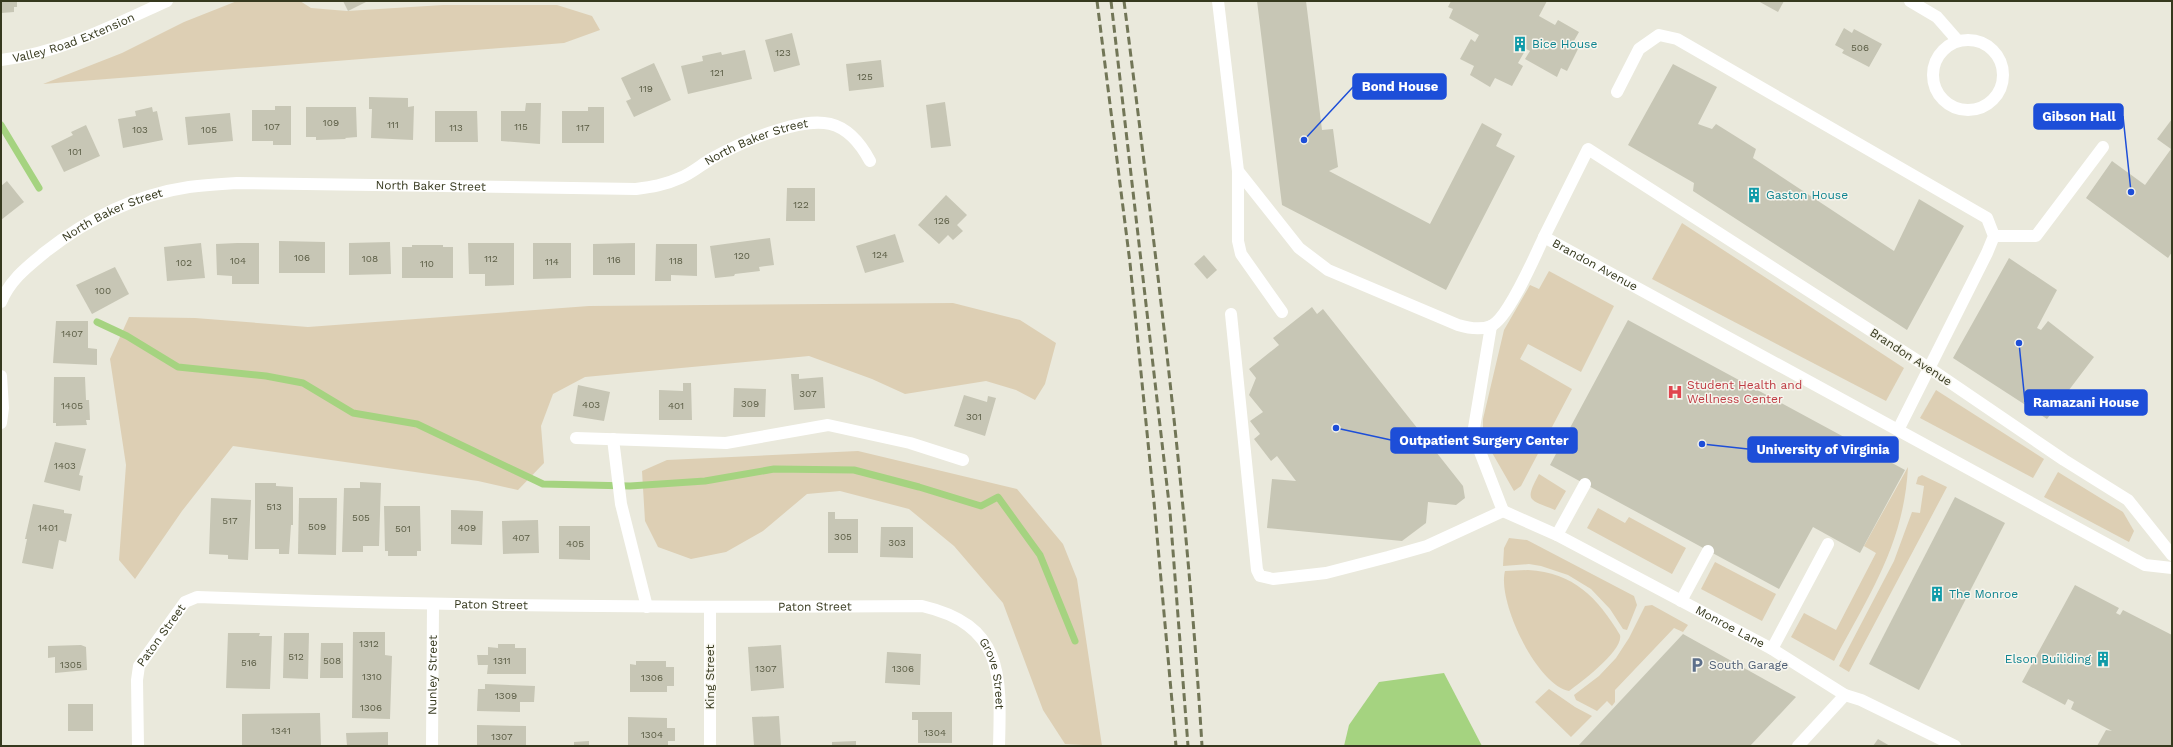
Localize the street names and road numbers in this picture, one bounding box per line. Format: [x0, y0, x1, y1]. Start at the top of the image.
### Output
street label: Valley Road Extension [11, 10, 137, 65]
street label: North Baker Street [702, 116, 809, 168]
street label: North Baker Street [376, 178, 486, 194]
street label: North Baker Street [59, 186, 164, 244]
street label: Brandon Avenue [1550, 236, 1640, 294]
street label: Brandon Avenue [1867, 325, 1955, 389]
street label: Paton Street [454, 597, 528, 612]
street label: Paton Street [778, 599, 852, 614]
street label: Paton Street [134, 601, 188, 669]
street label: Monroe Lane [1693, 603, 1767, 651]
street label: Nunley Street [425, 635, 440, 715]
street label: Grove Street [976, 635, 1007, 710]
street label: King Street [703, 644, 717, 710]

